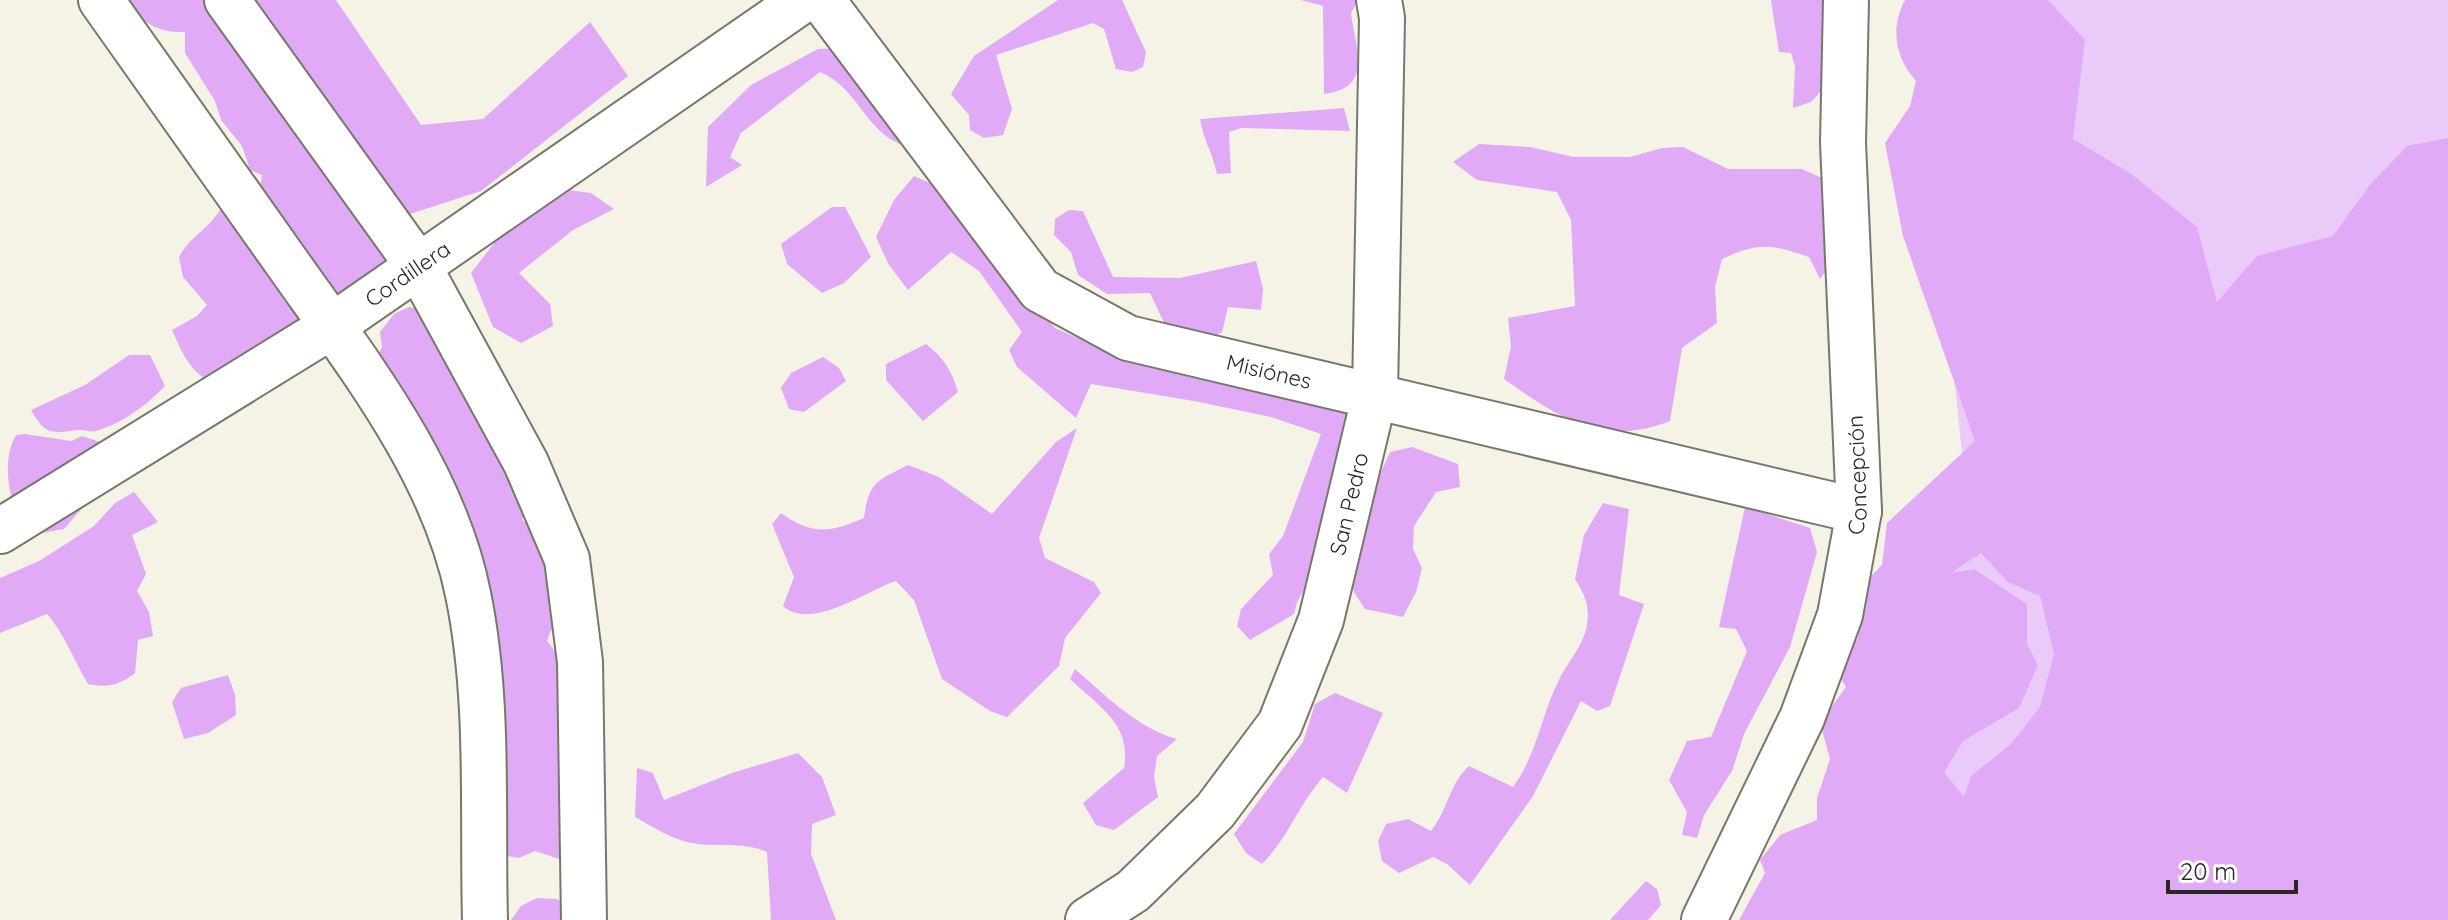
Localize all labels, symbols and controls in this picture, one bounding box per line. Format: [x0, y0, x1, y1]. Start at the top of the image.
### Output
street label: Cordillera [359, 234, 456, 313]
street label: Misiónes [1224, 348, 1314, 395]
street label: Concepción [1841, 415, 1873, 537]
street label: San Pedro [1323, 450, 1375, 558]
scale bar [2168, 844, 2296, 894]
text: 20 m [2180, 856, 2236, 886]

